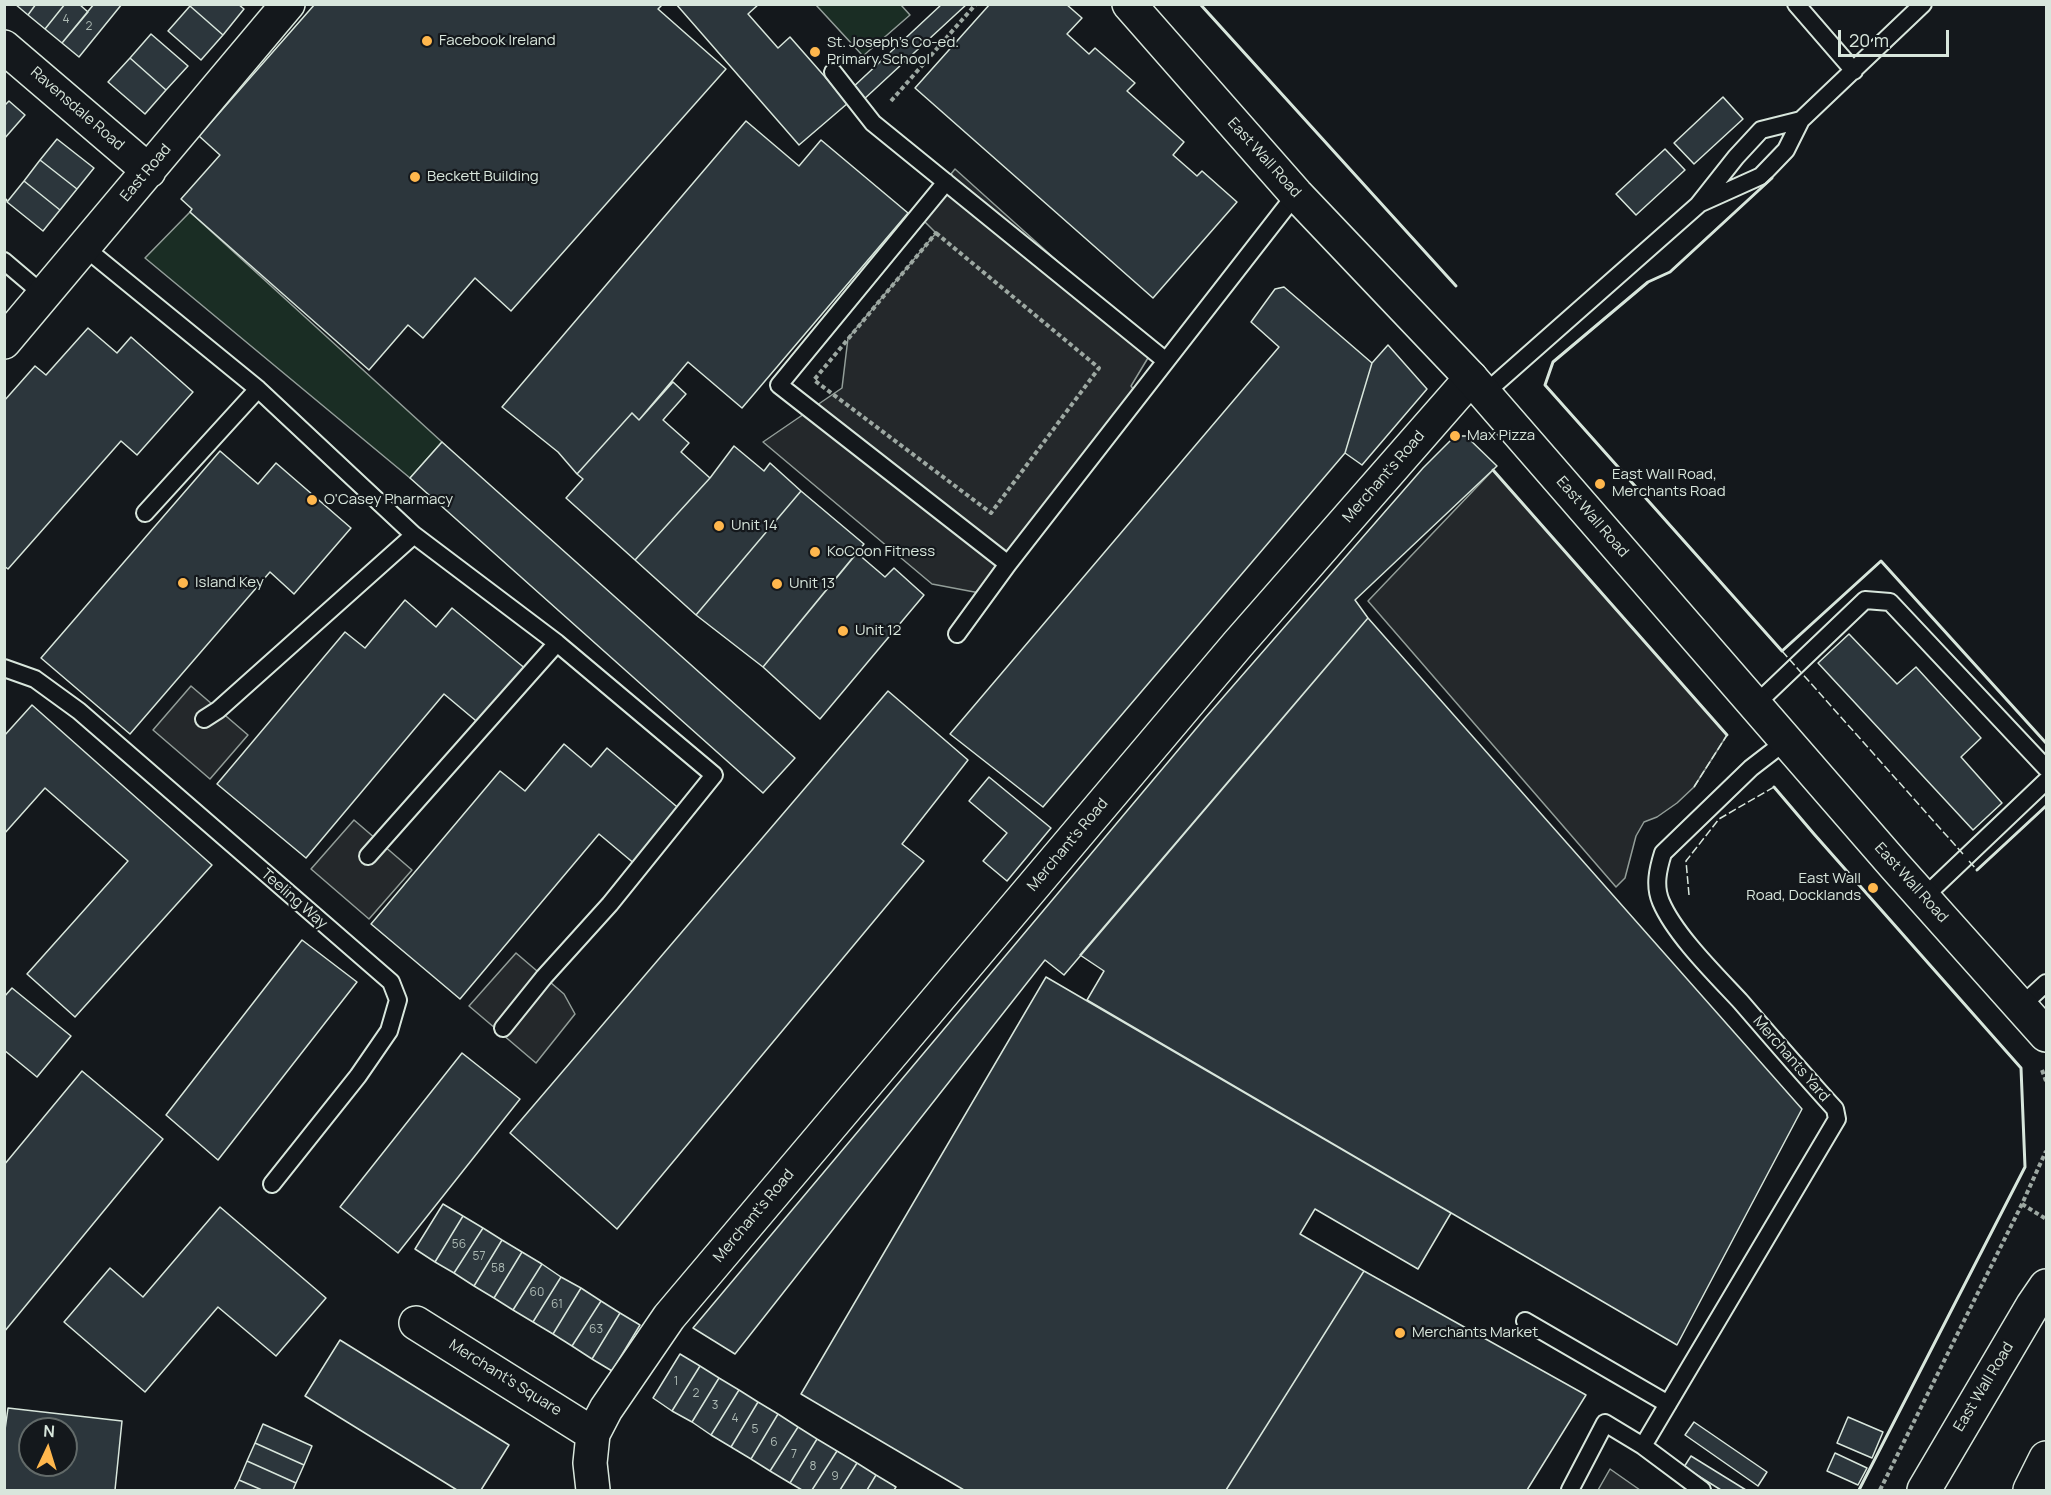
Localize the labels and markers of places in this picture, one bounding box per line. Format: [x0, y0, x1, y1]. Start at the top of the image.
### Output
place label: Facebook Ireland [439, 32, 556, 50]
marker: Facebook Ireland [420, 34, 434, 48]
place label: St. Joseph’s Co-ed. Primary School [827, 34, 959, 69]
marker: St. Joseph’s Co-ed. Primary School [808, 45, 822, 59]
place label: Beckett Building [427, 168, 539, 186]
marker: Beckett Building [408, 170, 422, 184]
place label: Max Pizza [1467, 427, 1535, 445]
marker: Max Pizza [1448, 429, 1462, 443]
place label: East Wall Road, Merchants Road [1612, 466, 1726, 501]
marker: East Wall Road, Merchants Road [1593, 477, 1607, 491]
place label: O'Casey Pharmacy [324, 491, 453, 509]
marker: O'Casey Pharmacy [305, 493, 319, 507]
place label: Unit 14 [731, 517, 778, 535]
marker: Unit 14 [712, 519, 726, 533]
place label: KoCoon Fitness [827, 543, 935, 561]
marker: KoCoon Fitness [808, 545, 822, 559]
place label: Island Key [195, 574, 264, 592]
place label: Unit 13 [789, 575, 835, 593]
marker: Island Key [176, 576, 190, 590]
marker: Unit 13 [770, 577, 784, 591]
place label: Unit 12 [855, 622, 901, 640]
marker: Unit 12 [836, 624, 850, 638]
place label: East Wall Road, Docklands [1746, 870, 1861, 905]
marker: East Wall Road, Docklands [1866, 881, 1880, 895]
place label: Merchants Market [1412, 1324, 1538, 1342]
marker: Merchants Market [1393, 1326, 1407, 1340]

